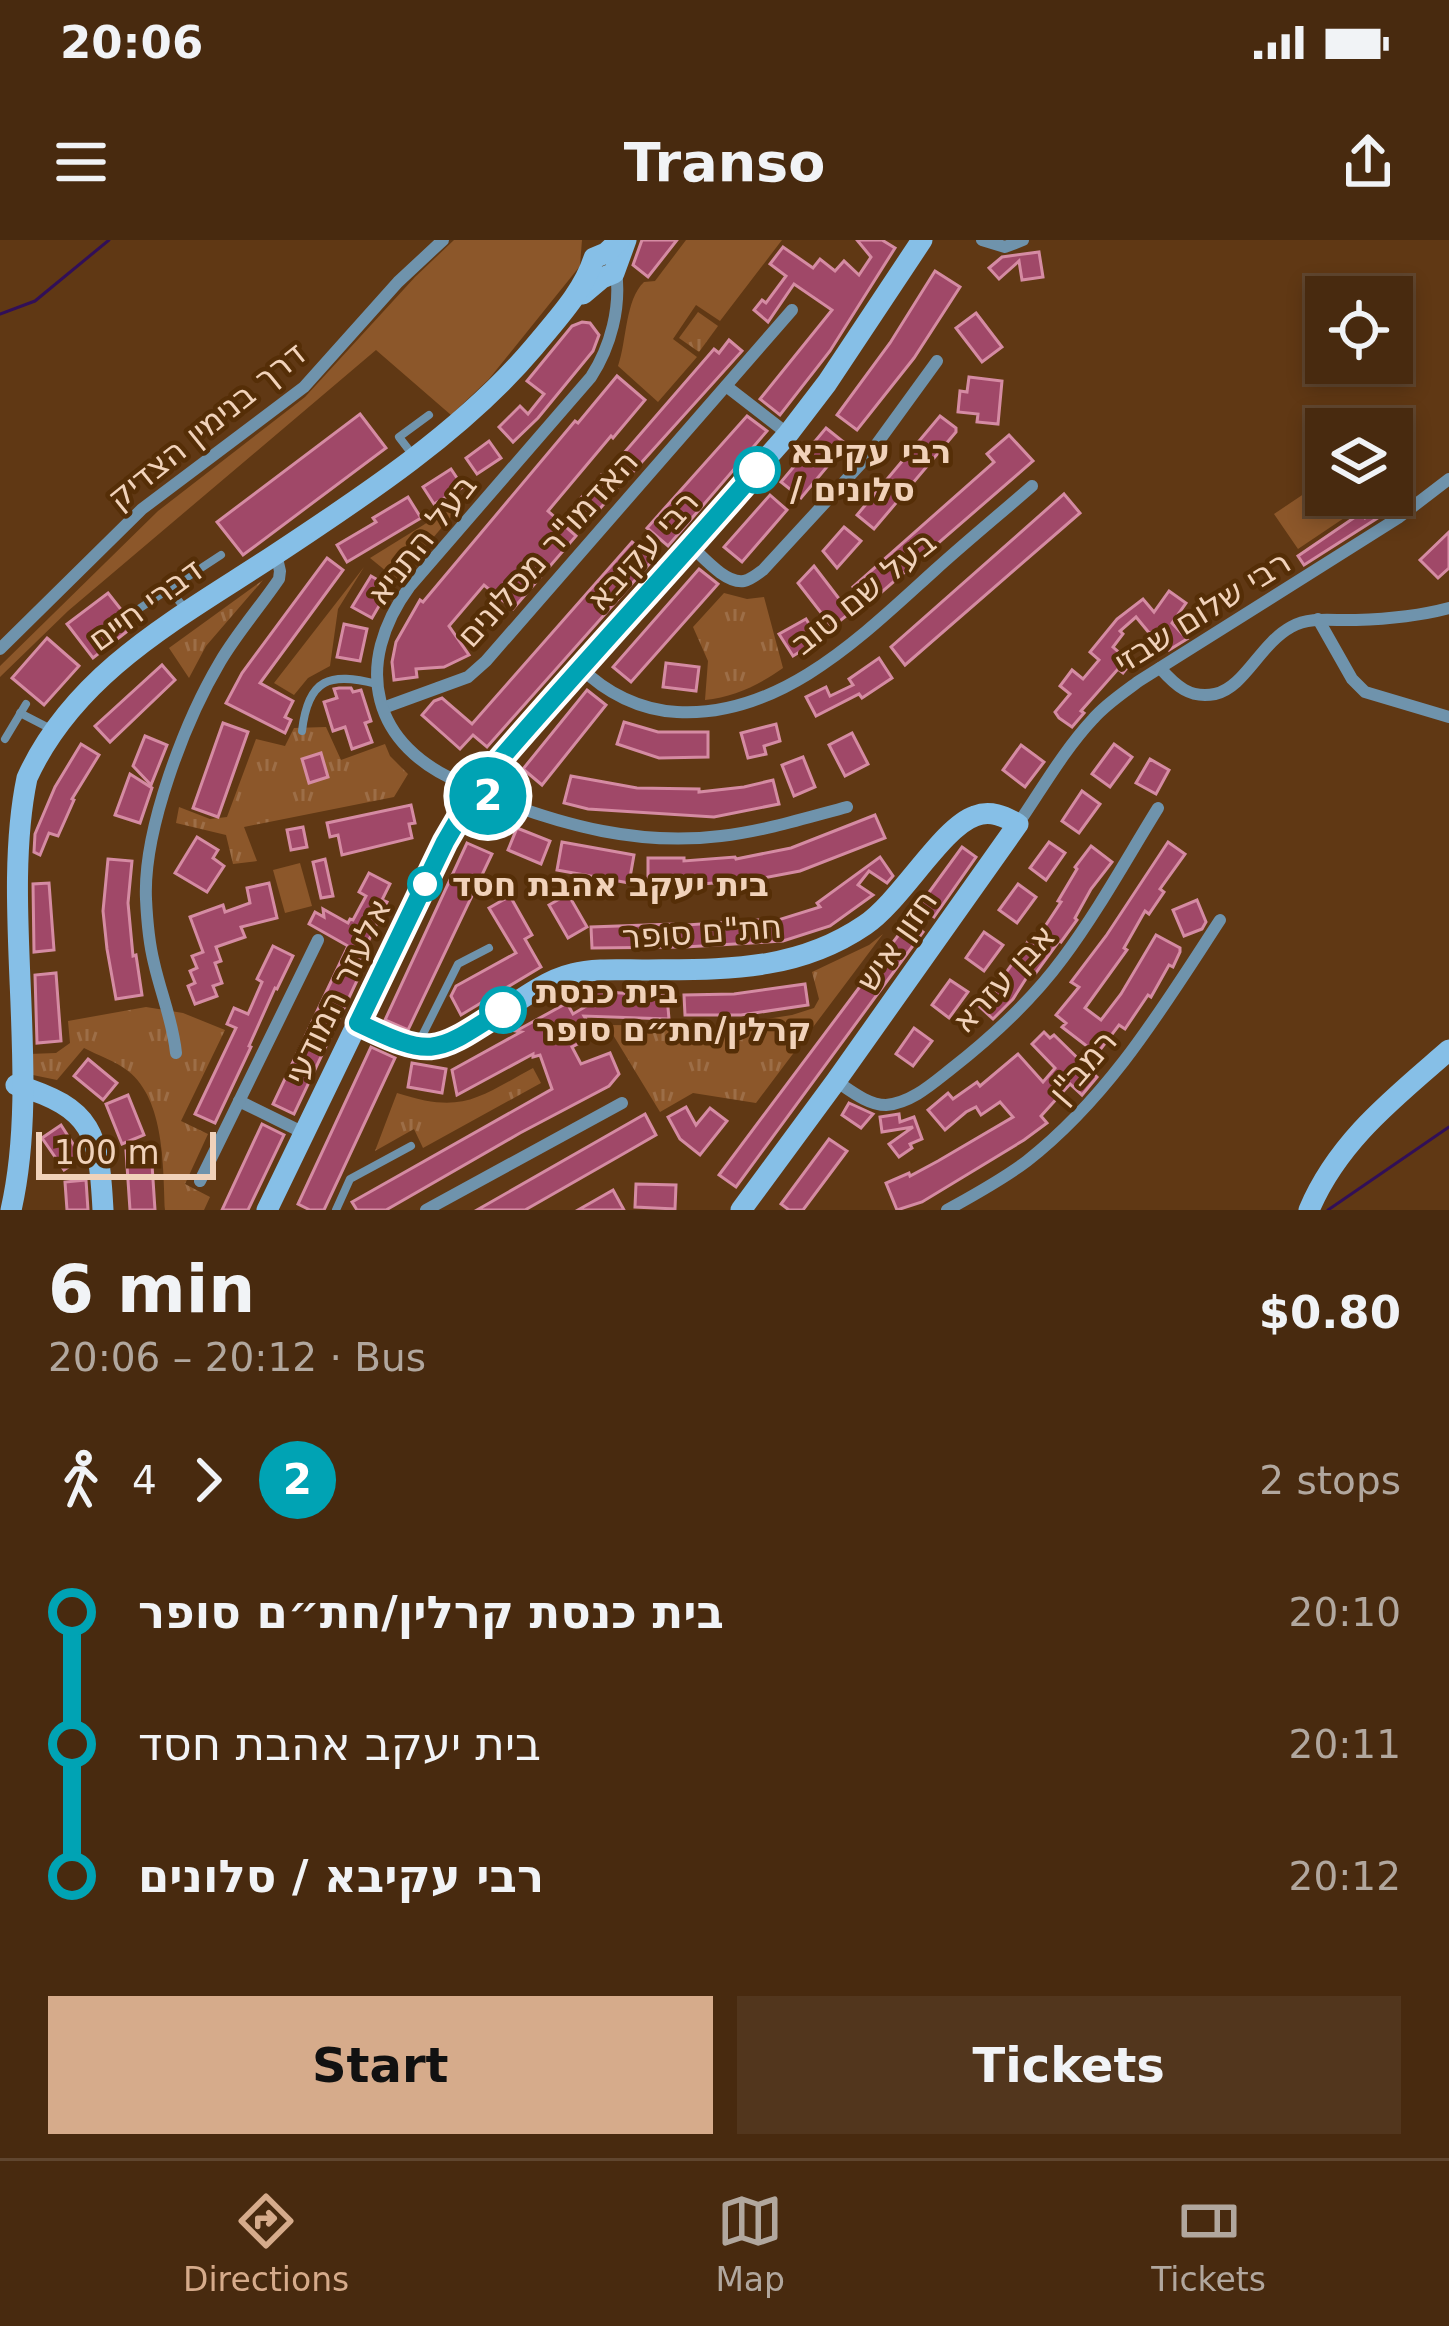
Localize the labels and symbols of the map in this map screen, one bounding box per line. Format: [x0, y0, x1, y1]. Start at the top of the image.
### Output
street label: דרך בנימין הצדיק [99, 334, 313, 517]
place label: רבי עקיבא / סלונים [790, 432, 951, 509]
street label: האדמו"ר מסלונים [449, 442, 646, 655]
marker: רבי עקיבא / סלונים [735, 448, 779, 492]
street label: בעל התניא [358, 466, 484, 612]
street label: רבי עקיבא [578, 482, 706, 618]
street label: בעל שם טוב [783, 522, 943, 662]
street label: רבי שלום שבזי [1107, 542, 1298, 681]
street label: דברי חיים [81, 550, 210, 659]
line badge: 2 [449, 757, 527, 835]
place label: בית יעקב אהבת חסד [452, 865, 769, 904]
marker: בית יעקב אהבת חסד [409, 868, 441, 900]
street label: חזון איש [848, 882, 945, 998]
street label: אלעזר המודעי [276, 892, 399, 1090]
street label: חת"ם סופר [621, 906, 783, 957]
street label: אבן עזרא [944, 916, 1063, 1040]
place label: בית כנסת קרלין/חת״ם סופר [536, 972, 812, 1049]
marker: בית כנסת קרלין/חת״ם סופר [481, 988, 525, 1032]
street label: רמב"ן [1040, 1022, 1125, 1111]
scale bar [36, 1126, 216, 1179]

